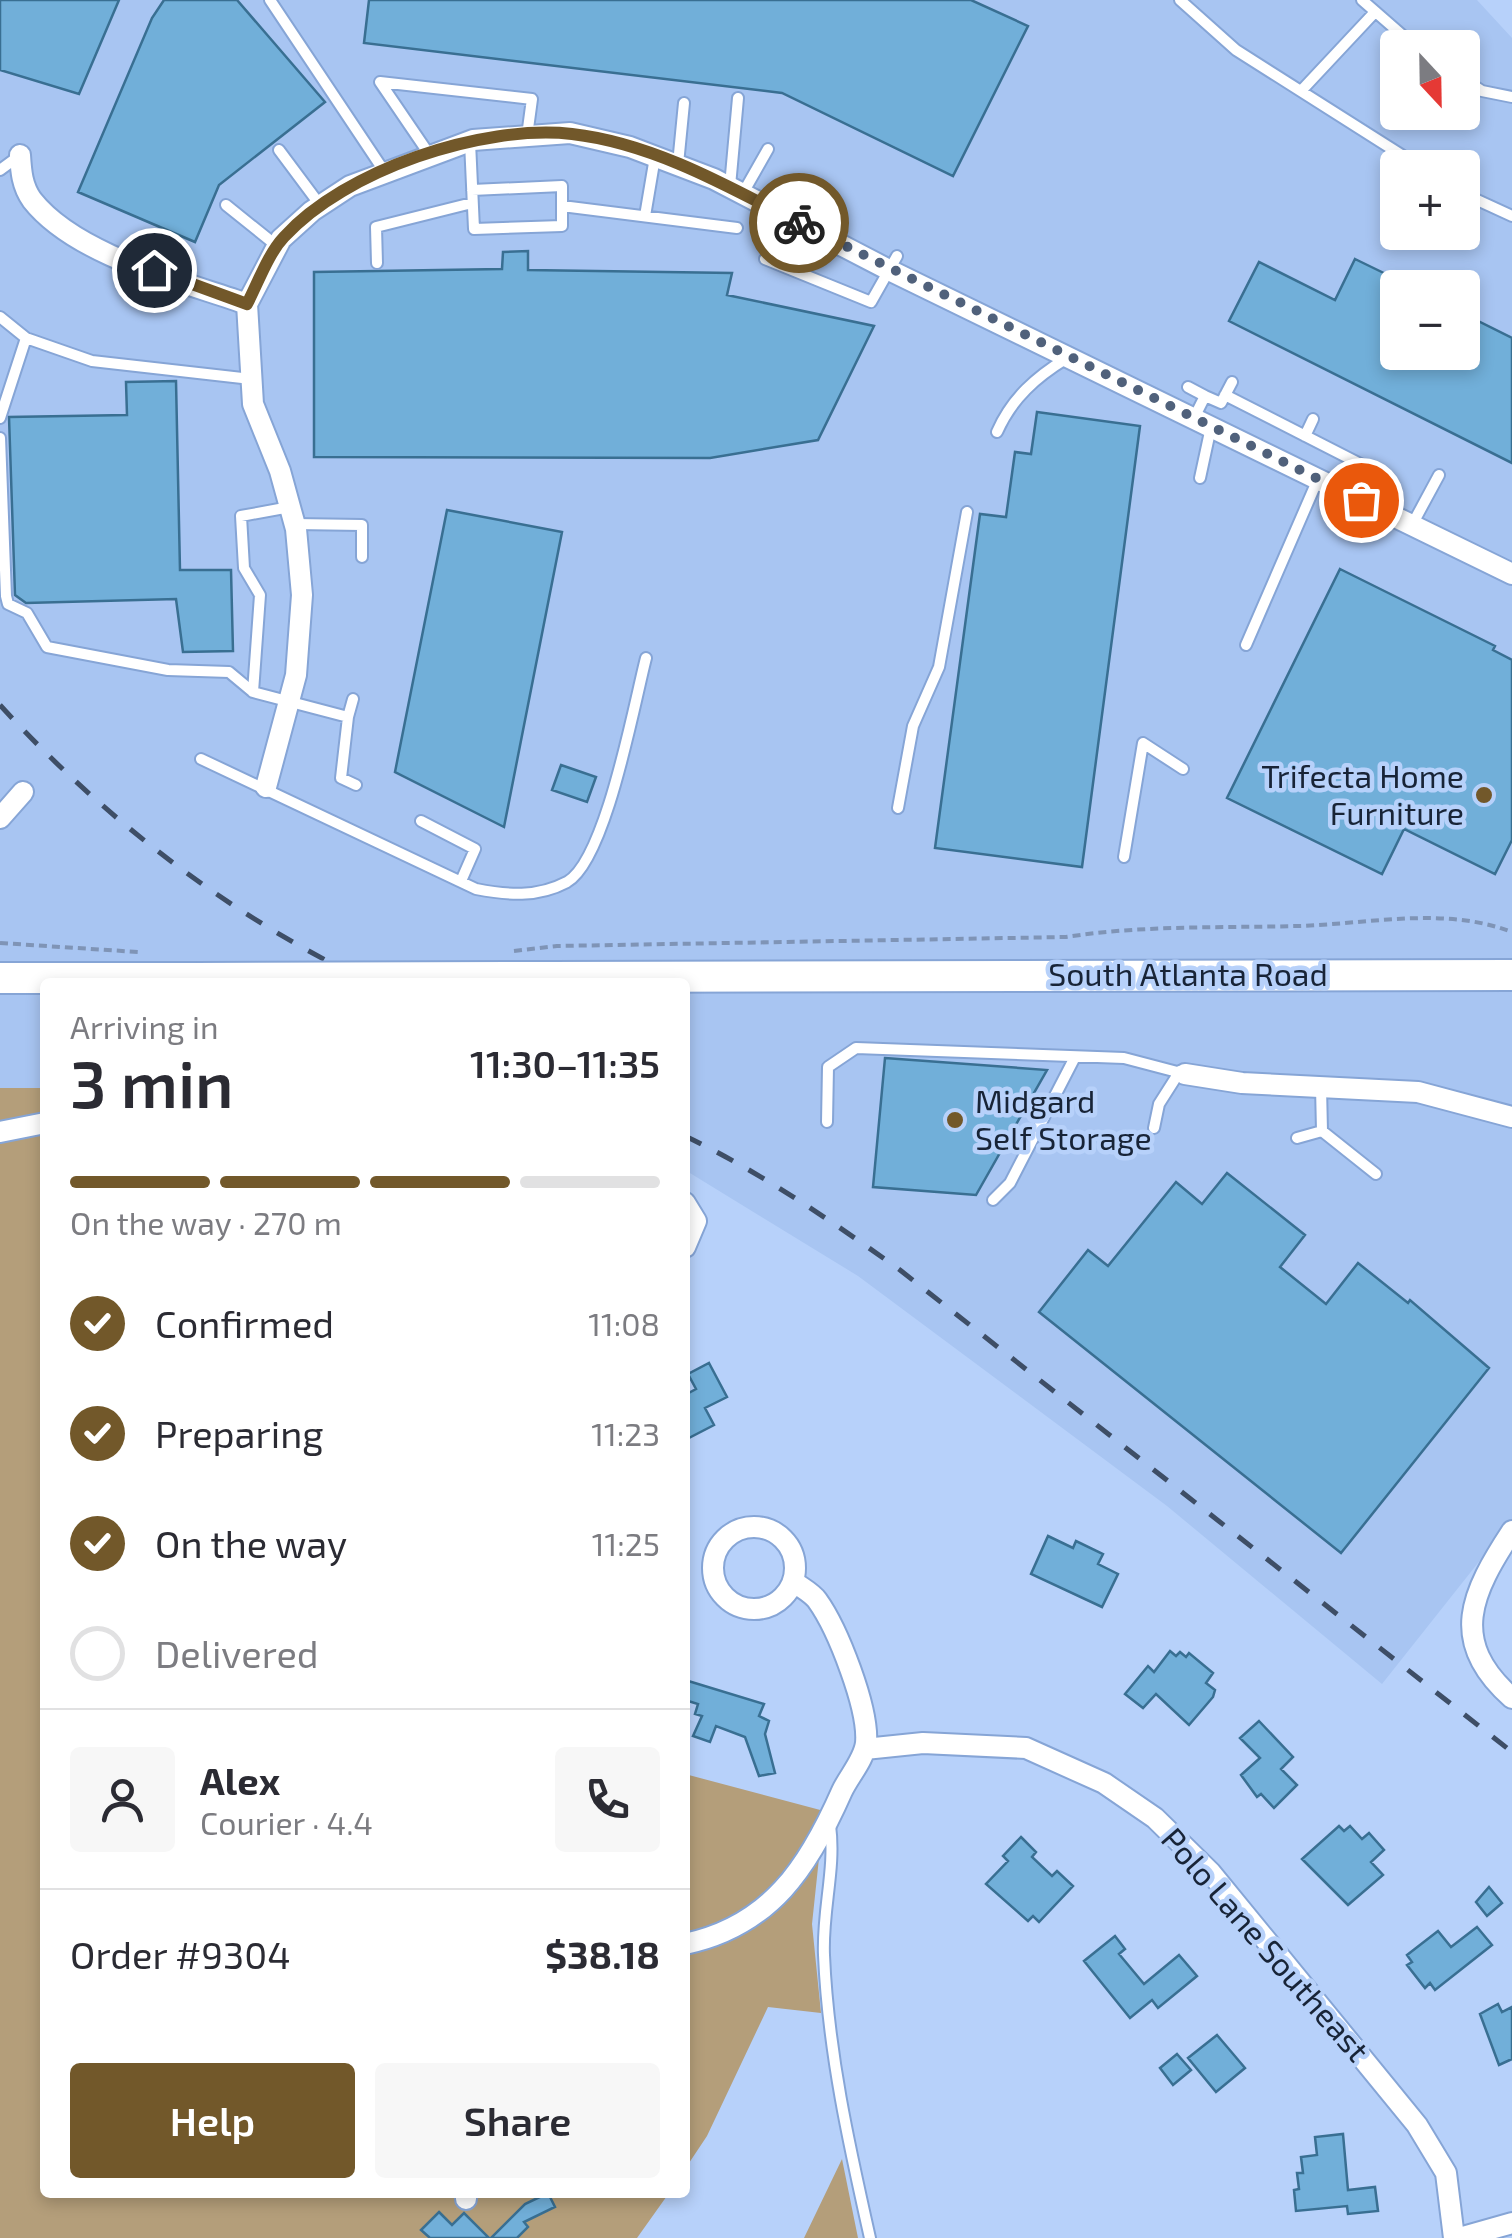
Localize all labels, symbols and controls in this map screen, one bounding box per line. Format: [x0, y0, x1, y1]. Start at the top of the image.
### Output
north arrow [1380, 30, 1480, 130]
map controls [1380, 30, 1480, 370]
button: + [1380, 150, 1480, 250]
courier [749, 173, 849, 273]
icon: bike [772, 196, 827, 251]
pin [112, 228, 197, 313]
icon: home [127, 243, 182, 298]
button: − [1380, 270, 1480, 370]
pin [1319, 458, 1404, 543]
icon: bag [1334, 473, 1389, 528]
place label: Trifecta Home Furniture [1261, 756, 1464, 831]
marker: Trifecta Home Furniture [1473, 784, 1495, 806]
street label: South Atlanta Road [1048, 954, 1328, 992]
text: Arriving in [70, 1007, 219, 1045]
text: 11:30–11:35 [470, 1040, 660, 1086]
text: 3 min [70, 1043, 234, 1121]
place label: Midgard Self Storage [975, 1081, 1152, 1156]
marker: Midgard Self Storage [944, 1109, 966, 1131]
text: On the way · 270 m [70, 1203, 342, 1241]
icon: check [70, 1296, 125, 1351]
text: Confirmed [155, 1300, 334, 1346]
text: 11:08 [588, 1304, 660, 1342]
icon: check [70, 1406, 125, 1461]
text: Preparing [155, 1410, 323, 1456]
text: 11:23 [591, 1414, 660, 1452]
icon: check [70, 1516, 125, 1571]
text: On the way [155, 1520, 347, 1566]
text: 11:25 [592, 1524, 660, 1562]
text: Delivered [155, 1630, 319, 1676]
button: person [70, 1747, 175, 1852]
button: phone [555, 1747, 660, 1852]
text: Alex [200, 1757, 280, 1803]
text: Courier · 4.4 [200, 1803, 373, 1841]
street label: Polo Lane Southeast [1155, 1819, 1378, 2068]
text: Order #9304 [70, 1931, 291, 1977]
text: $38.18 [545, 1931, 660, 1977]
button: Help [70, 2063, 355, 2178]
button: Share [375, 2063, 660, 2178]

